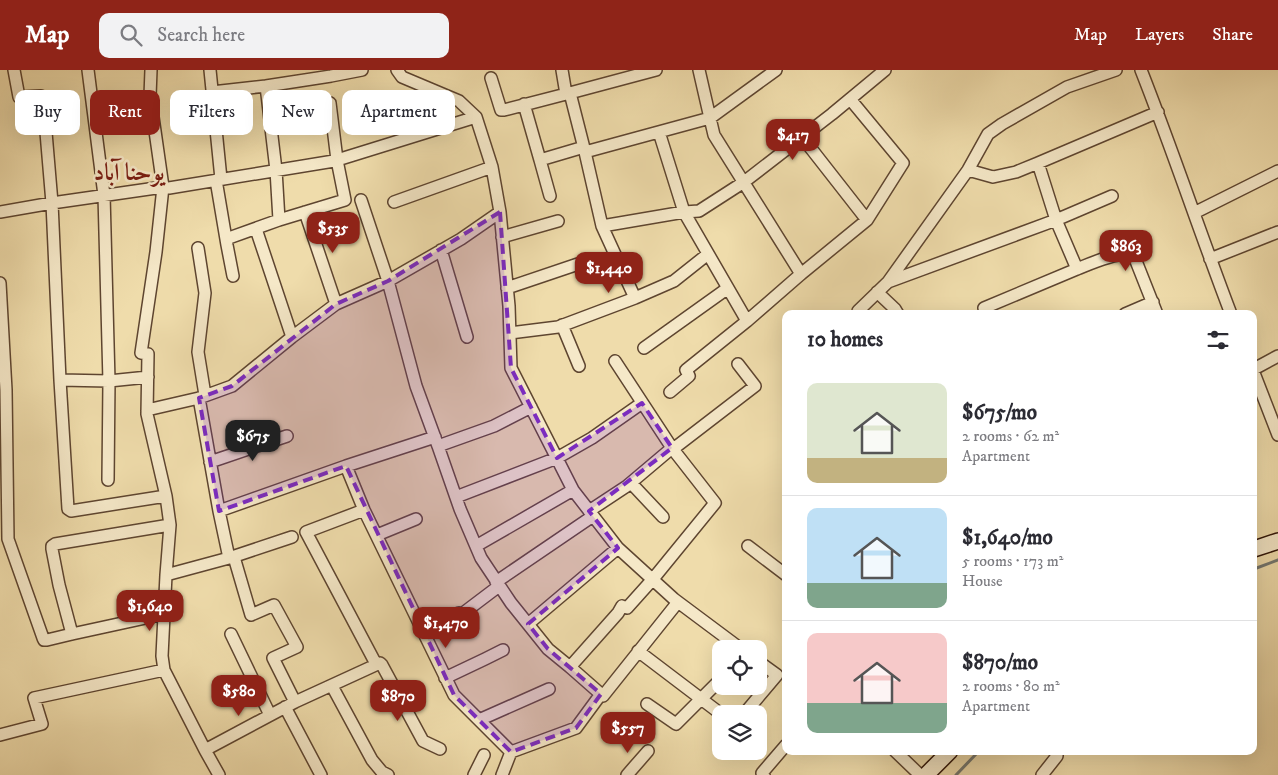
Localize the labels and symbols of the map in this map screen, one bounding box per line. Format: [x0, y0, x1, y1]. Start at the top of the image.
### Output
pin: $417 [763, 118, 823, 161]
district label: یوحنا آباد [93, 158, 166, 188]
pin: $535 [303, 212, 363, 254]
pin: $863 [1096, 230, 1156, 272]
pin: $1,440 [568, 252, 650, 294]
pin: $675 [223, 420, 283, 462]
pin: $1,640 [109, 590, 191, 632]
pin: $1,470 [405, 606, 487, 649]
pin: $580 [209, 674, 269, 717]
pin: $870 [368, 680, 428, 722]
pin: $557 [598, 712, 658, 754]

